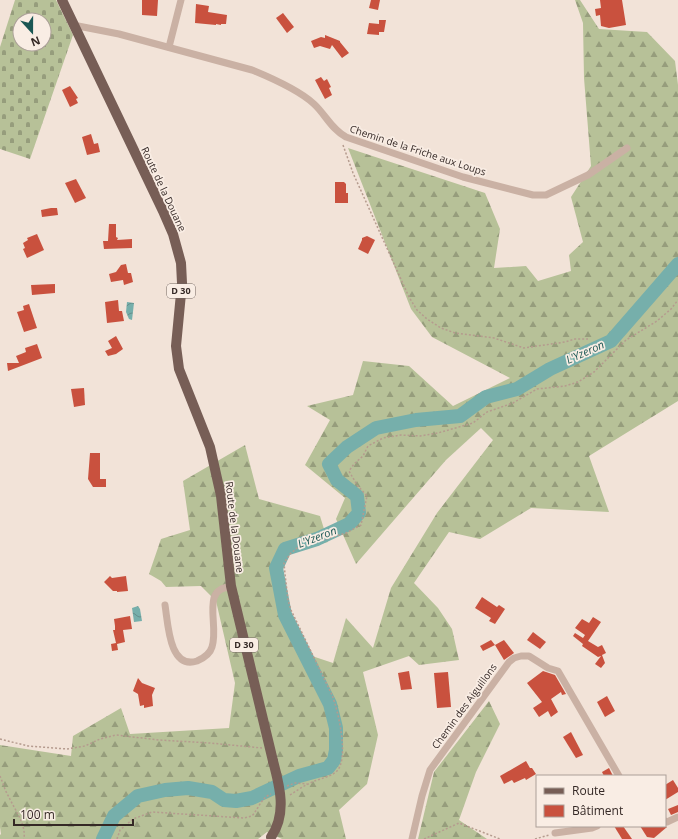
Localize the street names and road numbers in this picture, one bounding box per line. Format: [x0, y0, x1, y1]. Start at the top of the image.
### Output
street label: Chemin de la Friche aux Loups [348, 121, 488, 179]
street label: Route de la Douane [138, 144, 190, 234]
road number: D 30 [167, 284, 195, 298]
street label: Route de la Douane [222, 481, 248, 574]
road number: D 30 [230, 638, 258, 652]
street label: Chemin des Aiguillons [428, 660, 500, 752]

